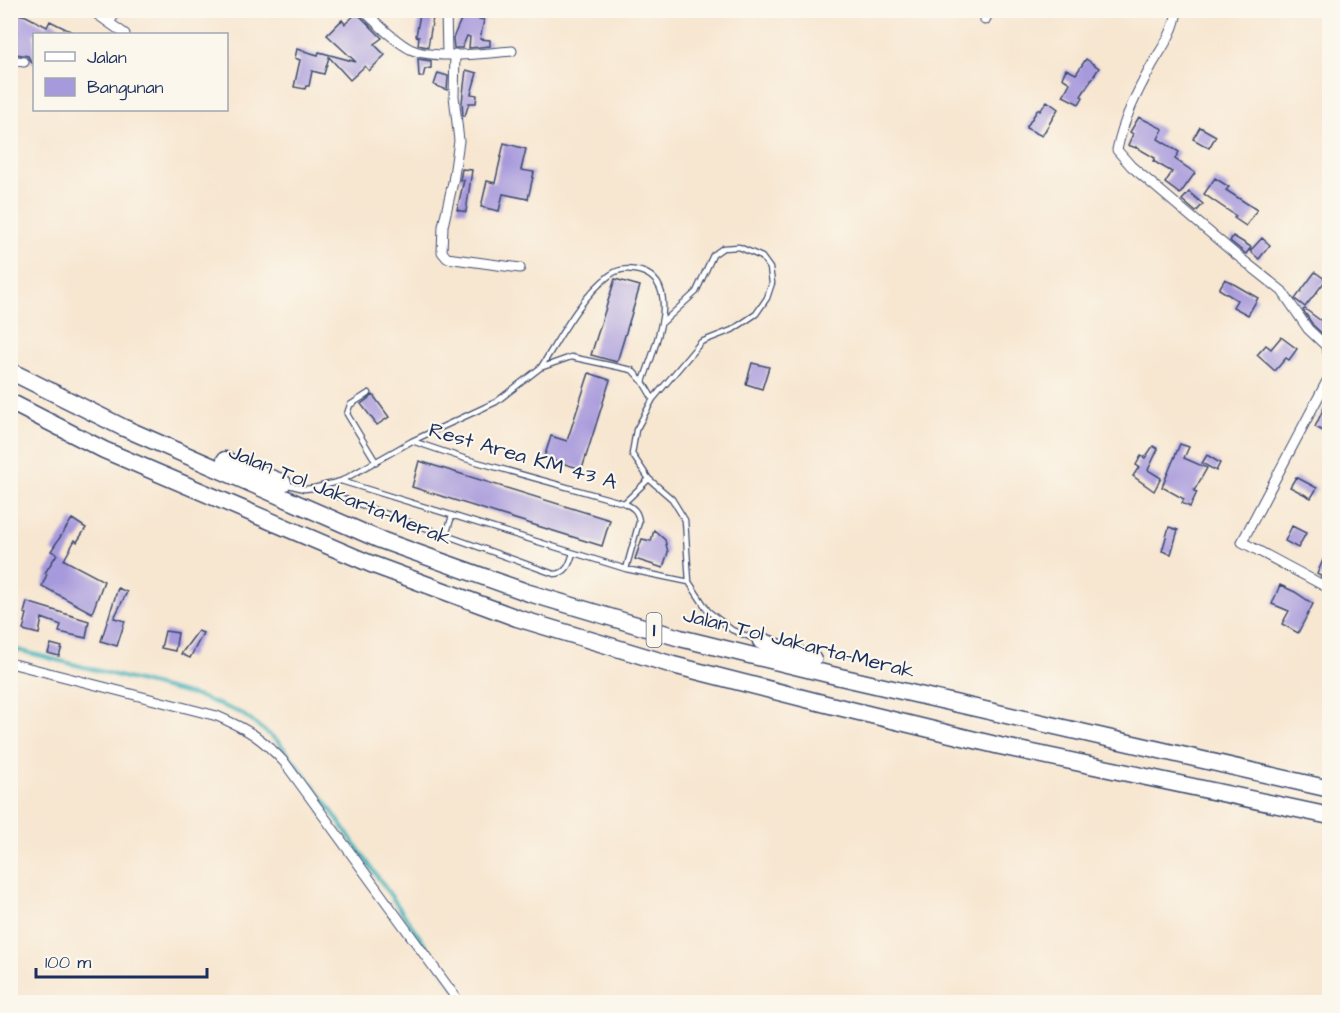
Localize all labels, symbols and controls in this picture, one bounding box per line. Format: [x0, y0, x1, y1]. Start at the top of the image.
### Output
legend [33, 33, 228, 111]
text: Jalan [87, 45, 127, 70]
text: Bangunan [87, 75, 164, 101]
street label: Rest Area KM 43 A [425, 415, 621, 497]
street label: Jalan Tol Jakarta–Merak [224, 437, 456, 553]
street label: Jalan Tol Jakarta–Merak [680, 600, 918, 686]
road number: 1 [646, 613, 662, 647]
scale bar [36, 941, 207, 979]
text: 100 m [45, 950, 91, 975]

